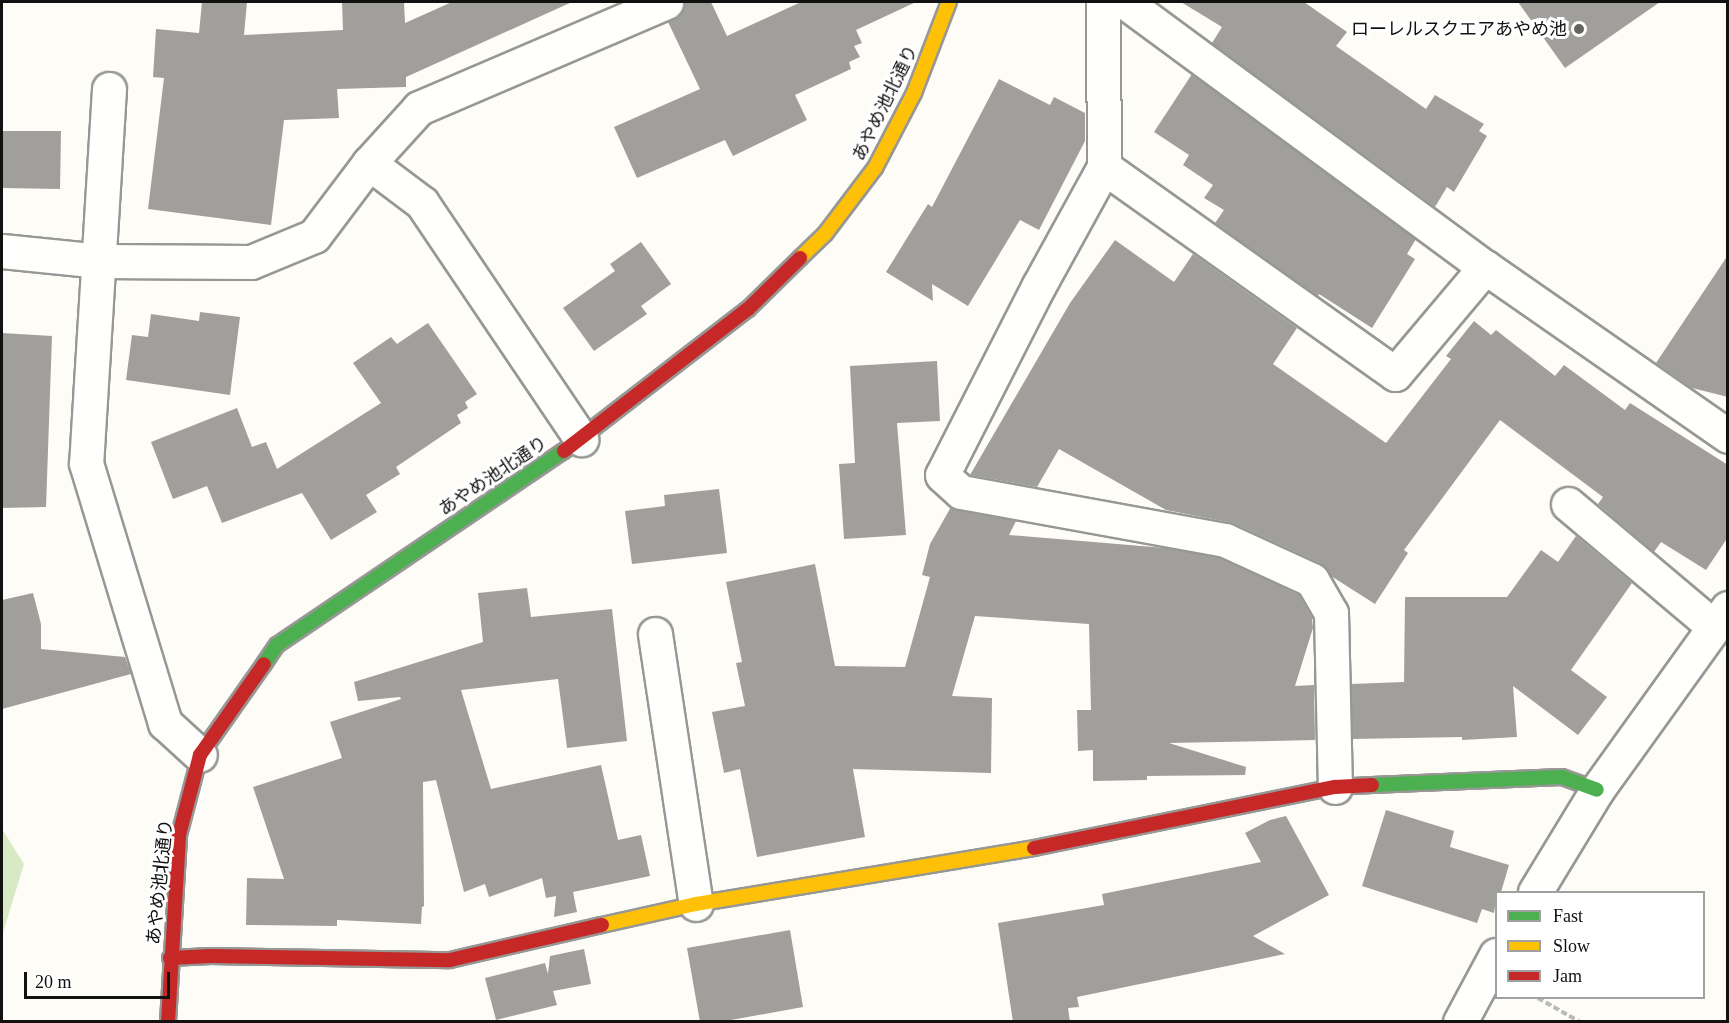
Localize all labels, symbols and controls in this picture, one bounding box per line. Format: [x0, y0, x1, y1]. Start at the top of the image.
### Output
place label: ローレルスクエアあやめ池 [1351, 18, 1567, 40]
marker: ローレルスクエアあやめ池 [1572, 22, 1586, 36]
street label: あやめ池北通り [848, 42, 922, 164]
street label: あやめ池北通り [435, 432, 551, 520]
street label: あやめ池北通り [143, 818, 177, 946]
legend [1495, 891, 1705, 999]
text: Fast [1553, 906, 1583, 926]
text: Slow [1553, 936, 1590, 956]
scale bar [27, 960, 172, 998]
text: Jam [1553, 966, 1582, 986]
text: 20 m [35, 972, 72, 992]

